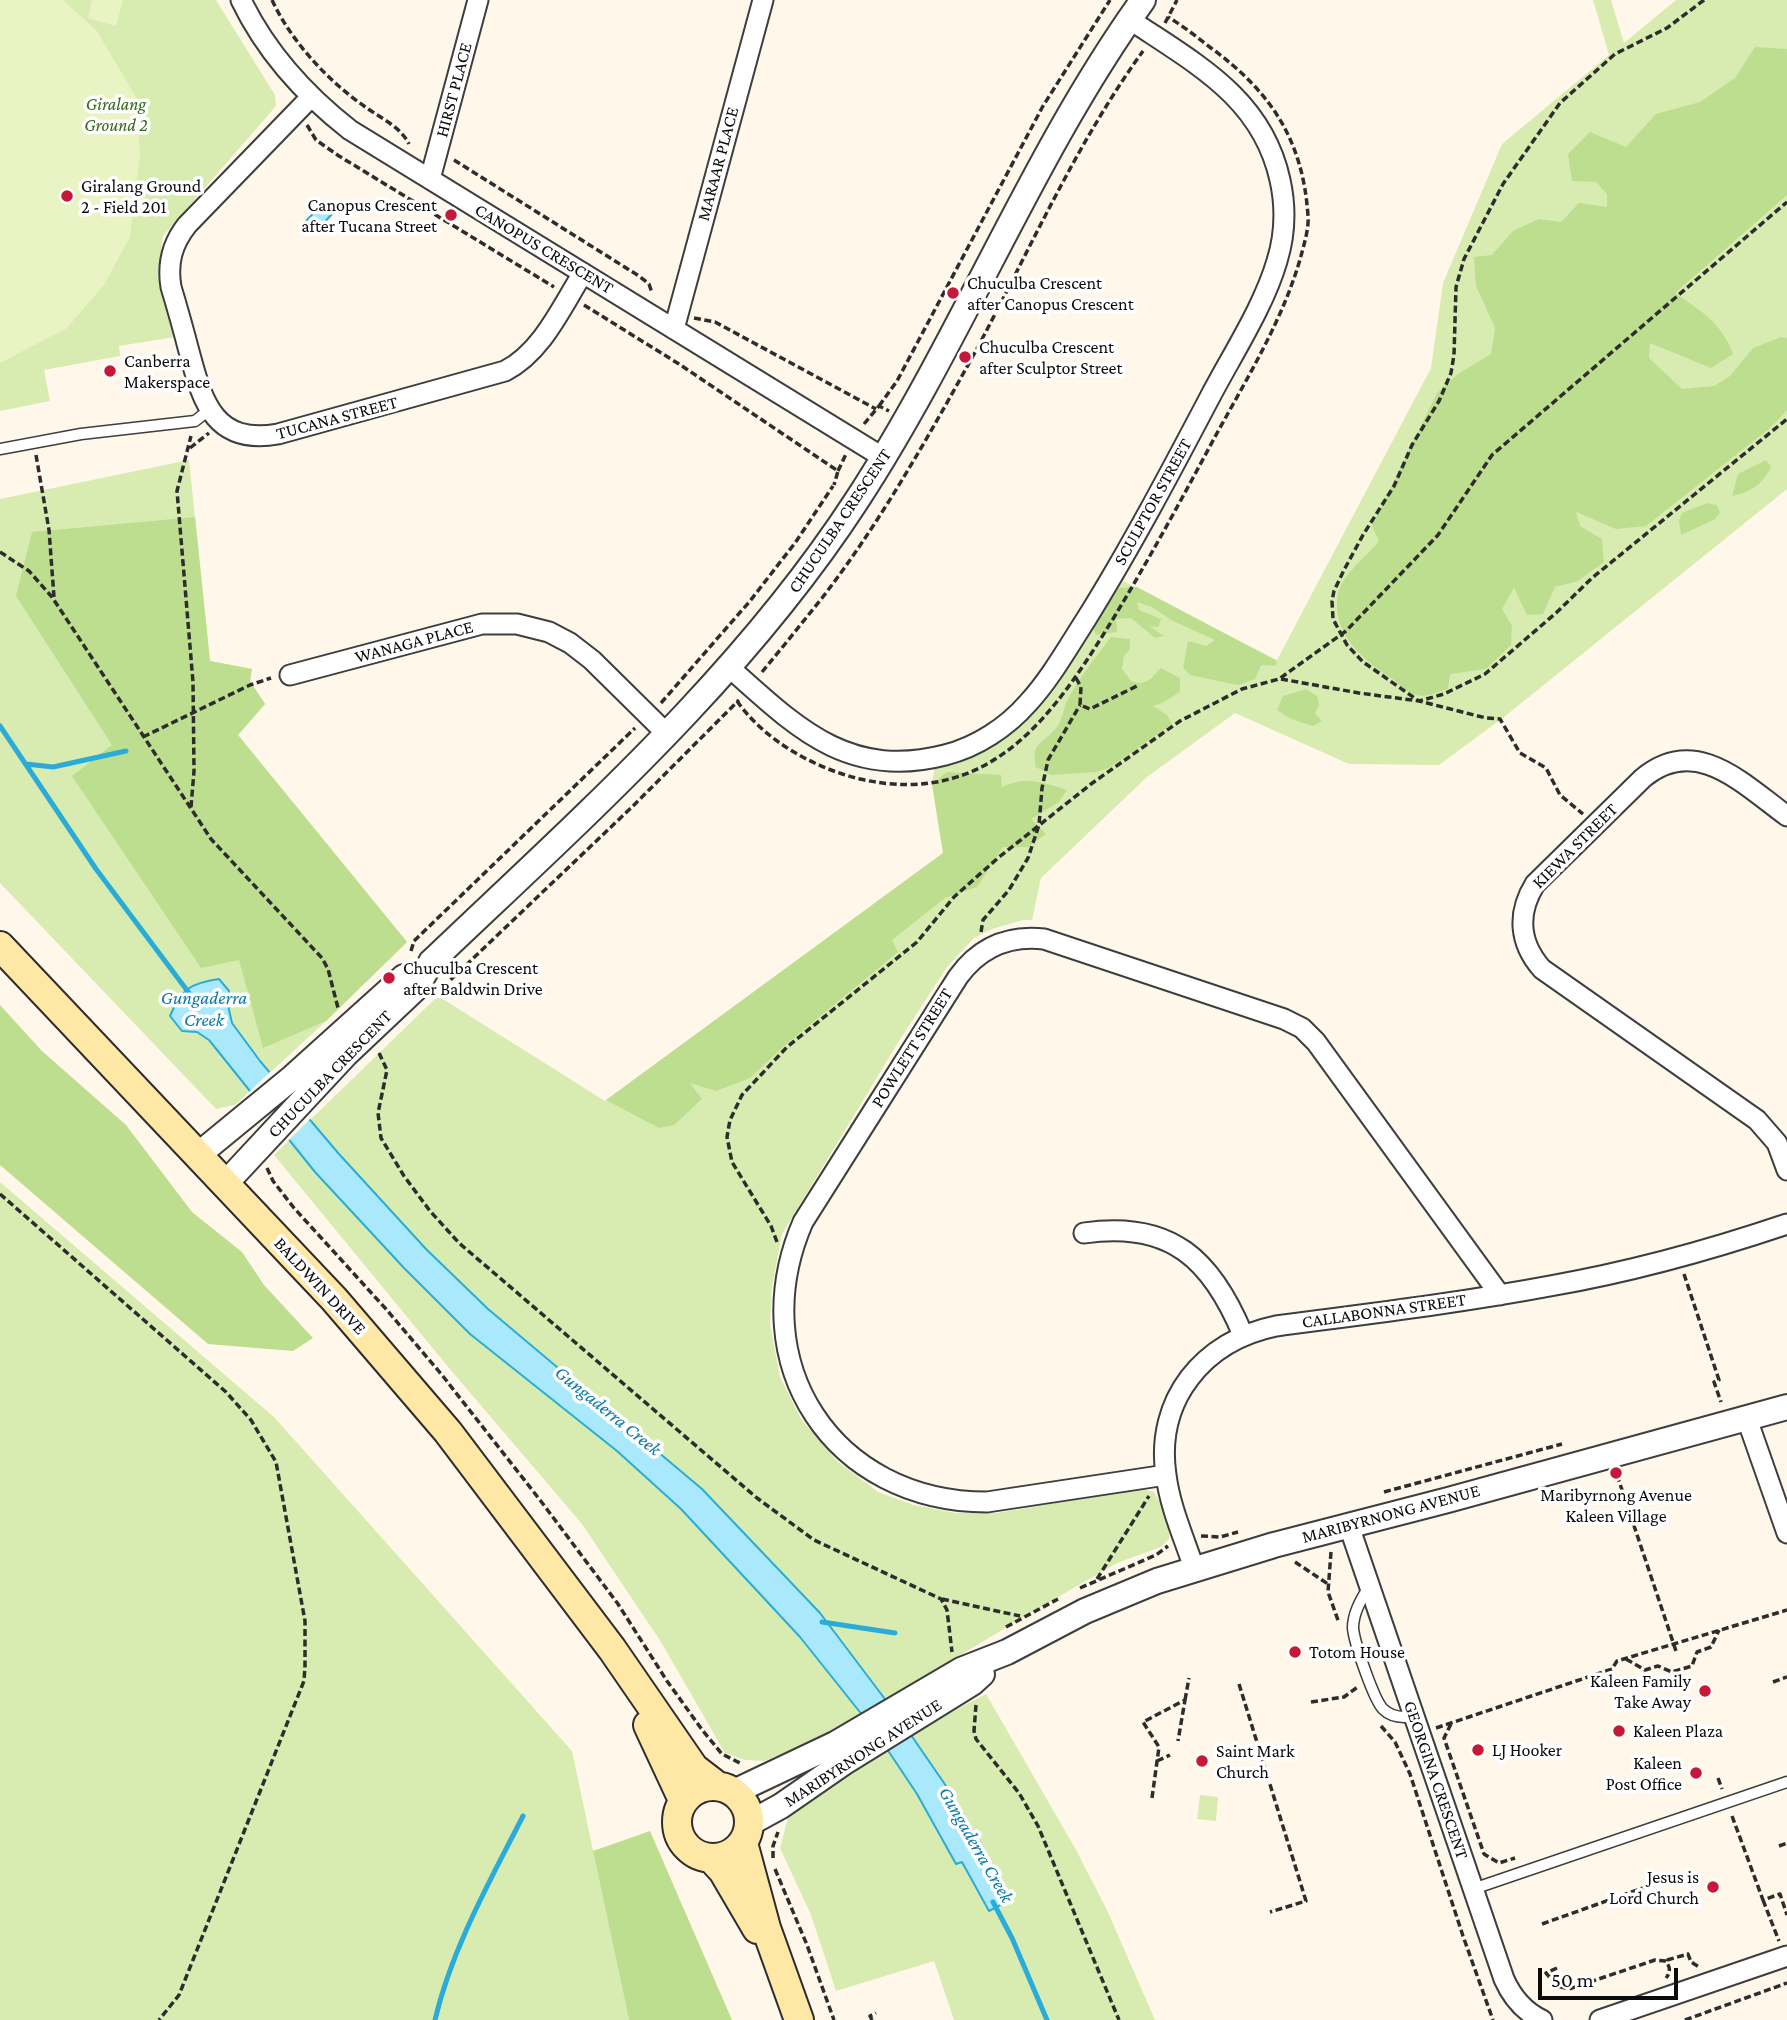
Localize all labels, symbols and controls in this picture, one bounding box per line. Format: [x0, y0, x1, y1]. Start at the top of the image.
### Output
street label: HIRST PLACE [431, 40, 477, 140]
park label: Giralang Ground 2 [84, 93, 148, 136]
street label: MARAAR PLACE [692, 105, 744, 223]
place label: Giralang Ground 2 - Field 201 [81, 175, 201, 218]
marker: Giralang Ground 2 - Field 201 [59, 188, 75, 204]
place label: Canopus Crescent after Tucana Street [301, 194, 437, 236]
street label: CANOPUS CRESCENT [471, 199, 617, 299]
marker: Canopus Crescent after Tucana Street [443, 207, 459, 223]
place label: Chuculba Crescent after Canopus Crescent [967, 272, 1134, 314]
marker: Chuculba Crescent after Canopus Crescent [945, 285, 961, 301]
place label: Chuculba Crescent after Sculptor Street [979, 336, 1122, 378]
marker: Chuculba Crescent after Sculptor Street [957, 349, 973, 365]
place label: Canberra Makerspace [124, 350, 210, 392]
marker: Canberra Makerspace [102, 363, 118, 379]
street label: TUCANA STREET [274, 391, 400, 445]
street label: SCULPTOR STREET [1109, 435, 1197, 569]
street label: CHUCULBA CRESCENT [784, 445, 896, 597]
street label: WANAGA PLACE [353, 616, 475, 668]
street label: KIEWA STREET [1528, 799, 1622, 893]
place label: Chuculba Crescent after Baldwin Drive [403, 957, 543, 1000]
marker: Chuculba Crescent after Baldwin Drive [381, 970, 397, 986]
street label: POWLETT STREET [867, 984, 957, 1112]
water label: Gungaderra Creek [161, 987, 247, 1031]
street label: CHUCULBA CRESCENT [263, 1006, 397, 1142]
street label: BALDWIN DRIVE [269, 1233, 371, 1339]
street label: CALLABONNA STREET [1301, 1289, 1467, 1333]
water label: Gungaderra Creek [550, 1361, 666, 1461]
marker: Maribyrnong Avenue Kaleen Village [1608, 1465, 1624, 1481]
street label: MARIBYRNONG AVENUE [1300, 1480, 1482, 1548]
place label: Maribyrnong Avenue Kaleen Village [1540, 1484, 1692, 1526]
place label: Totom House [1309, 1641, 1405, 1663]
marker: Totom House [1287, 1644, 1303, 1660]
place label: Kaleen Family Take Away [1590, 1670, 1691, 1712]
marker: Kaleen Family Take Away [1697, 1683, 1713, 1699]
street label: MARIBYRNONG AVENUE [780, 1694, 946, 1812]
street label: GEORGINA CRESCENT [1399, 1698, 1473, 1862]
place label: Kaleen Plaza [1633, 1720, 1723, 1742]
marker: Kaleen Plaza [1611, 1723, 1627, 1739]
place label: LJ Hooker [1492, 1739, 1562, 1761]
place label: Saint Mark Church [1216, 1740, 1295, 1782]
marker: LJ Hooker [1470, 1742, 1486, 1758]
place label: Kaleen Post Office [1606, 1752, 1682, 1795]
marker: Saint Mark Church [1194, 1753, 1210, 1769]
marker: Kaleen Post Office [1688, 1765, 1704, 1781]
water label: Gungaderra Creek [934, 1783, 1018, 1907]
place label: Jesus is Lord Church [1609, 1866, 1699, 1909]
marker: Jesus is Lord Church [1705, 1879, 1721, 1895]
scale bar [1542, 1954, 1682, 1998]
text: 50 m [1551, 1968, 1594, 1992]

